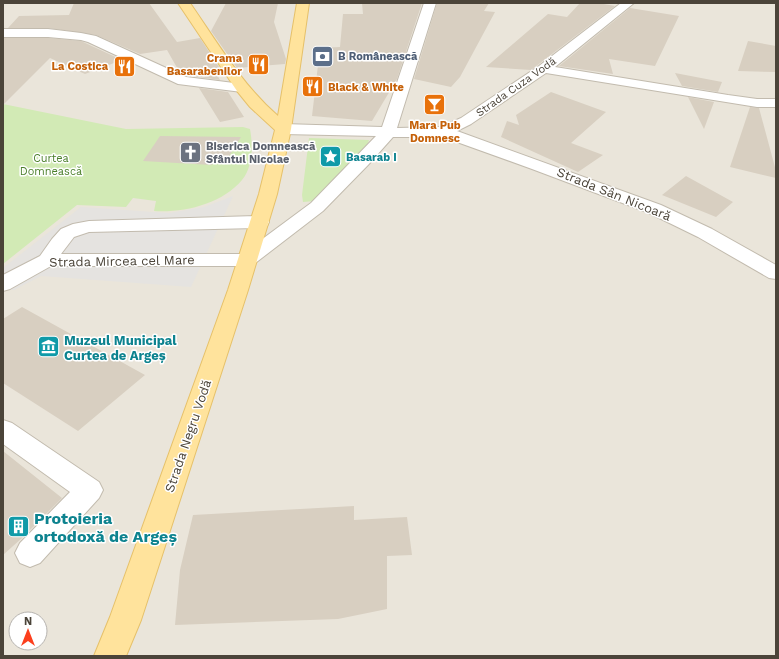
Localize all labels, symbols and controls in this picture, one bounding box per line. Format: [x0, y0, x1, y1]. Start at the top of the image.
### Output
bank icon: B Românească [309, 43, 335, 69]
place label: B Românească [338, 50, 418, 63]
restaurant icon: Crama Basarabenilor [245, 51, 271, 77]
place label: Crama Basarabenilor [167, 52, 243, 78]
restaurant icon: La Costica [111, 53, 137, 79]
street label: Strada Cuza Vodă [473, 55, 559, 119]
place label: La Costica [51, 60, 109, 73]
restaurant icon: Black & White [299, 74, 325, 100]
place label: Black & White [328, 81, 404, 94]
bar icon: Mara Pub Domnesc [422, 92, 448, 118]
place label: Mara Pub Domnesc [409, 119, 461, 145]
church icon: Biserica Domnească Sfântul Nicolae [178, 139, 204, 165]
place label: Biserica Domnească Sfântul Nicolae [206, 140, 316, 166]
place icon: Basarab I [318, 144, 344, 170]
place label: Basarab I [346, 151, 397, 164]
park label: Curtea Domnească [20, 152, 82, 178]
street label: Strada Sân Nicoară [555, 164, 674, 224]
street label: Strada Mircea cel Mare [49, 252, 195, 270]
place label: Muzeul Municipal Curtea de Argeș [64, 333, 177, 363]
museum icon: Muzeul Municipal Curtea de Argeș [36, 334, 62, 360]
street label: Strada Negru Vodă [162, 377, 215, 494]
place label: Protoieria ortodoxă de Argeș [34, 509, 177, 546]
building icon: Protoieria ortodoxă de Argeș [6, 514, 32, 540]
north arrow [8, 611, 48, 651]
text: N [24, 615, 32, 628]

